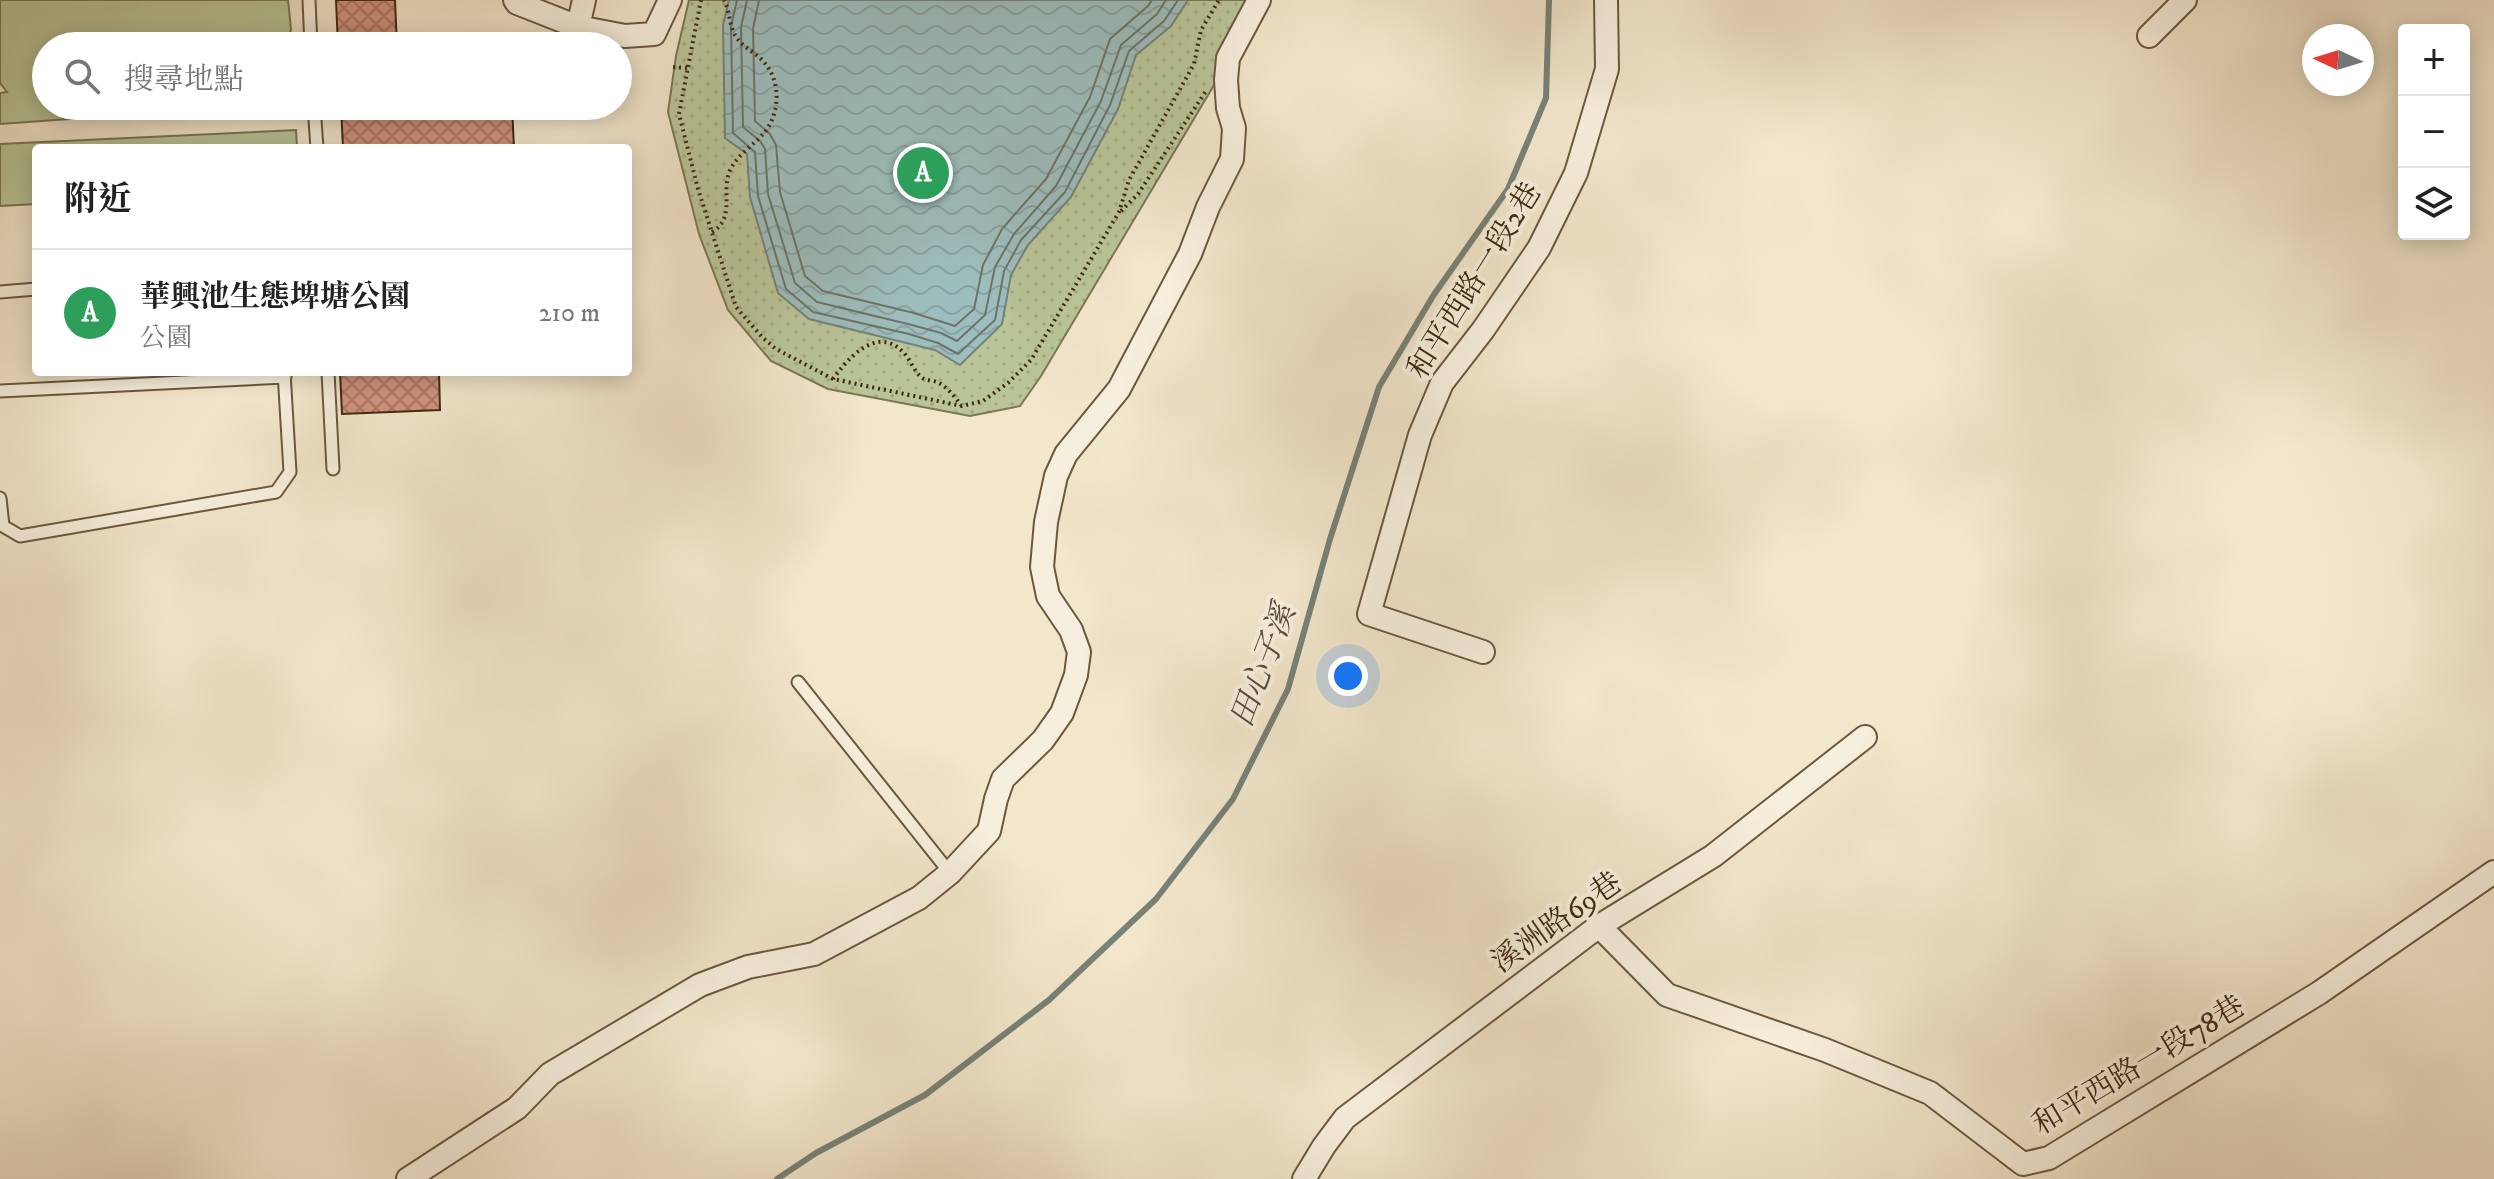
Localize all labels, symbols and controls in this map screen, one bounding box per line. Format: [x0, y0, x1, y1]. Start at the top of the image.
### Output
north arrow [2302, 24, 2374, 96]
map controls [2398, 24, 2470, 240]
button: + [2398, 24, 2470, 96]
search box [32, 32, 632, 120]
icon: search [60, 54, 104, 98]
text: 搜尋地點 [124, 62, 244, 99]
button: − [2398, 96, 2470, 168]
pin: A [897, 143, 949, 203]
button: layers [2398, 168, 2470, 240]
street label: 和平西路一段2巷 [1400, 176, 1550, 386]
text: 附近 [64, 179, 132, 221]
text: 華興池生態埤塘公園 [140, 279, 410, 316]
text: A [82, 297, 98, 330]
text: 210 m [539, 297, 600, 330]
text: 公園 [140, 322, 192, 355]
water label: 田心子溪 [1222, 596, 1307, 733]
your location [1328, 656, 1368, 696]
street label: 溪洲路69巷 [1485, 865, 1629, 981]
street label: 和平西路一段78巷 [2026, 988, 2252, 1144]

